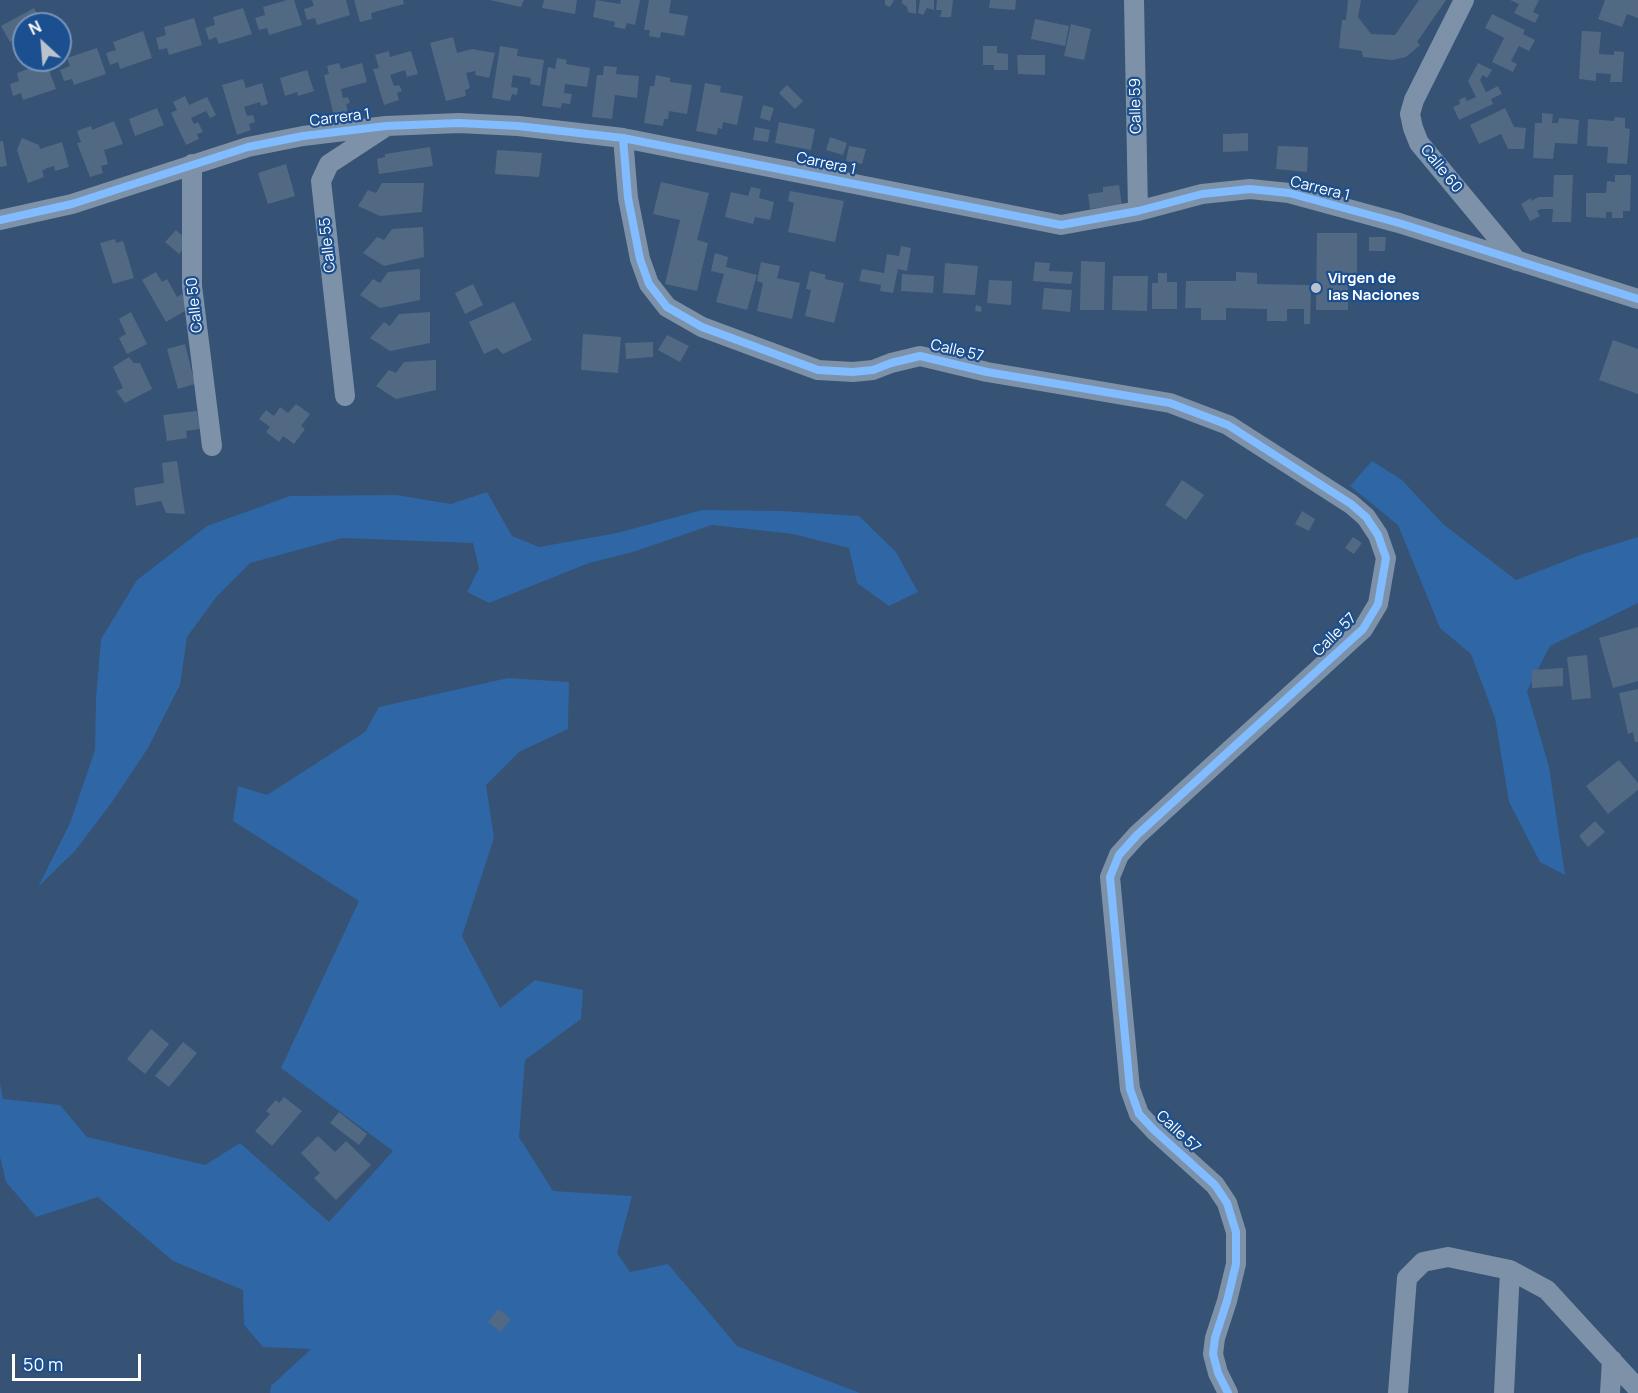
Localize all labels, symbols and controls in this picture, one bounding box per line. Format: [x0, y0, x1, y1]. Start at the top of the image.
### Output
north arrow [12, 12, 72, 72]
text: N [25, 15, 45, 40]
street label: Calle 59 [1127, 78, 1145, 134]
street label: Carrera 1 [309, 105, 371, 131]
street label: Calle 60 [1416, 141, 1466, 197]
street label: Carrera 1 [794, 149, 858, 179]
street label: Carrera 1 [1288, 173, 1352, 205]
street label: Calle 55 [316, 217, 340, 273]
place label: Virgen de las Naciones [1328, 270, 1420, 305]
street label: Calle 50 [183, 276, 207, 334]
marker: Virgen de las Naciones [1309, 281, 1323, 295]
street label: Calle 57 [929, 336, 985, 366]
street label: Calle 57 [1310, 610, 1360, 660]
street label: Calle 57 [1152, 1107, 1204, 1157]
scale bar [15, 1342, 144, 1380]
text: 50 m [23, 1352, 63, 1376]

